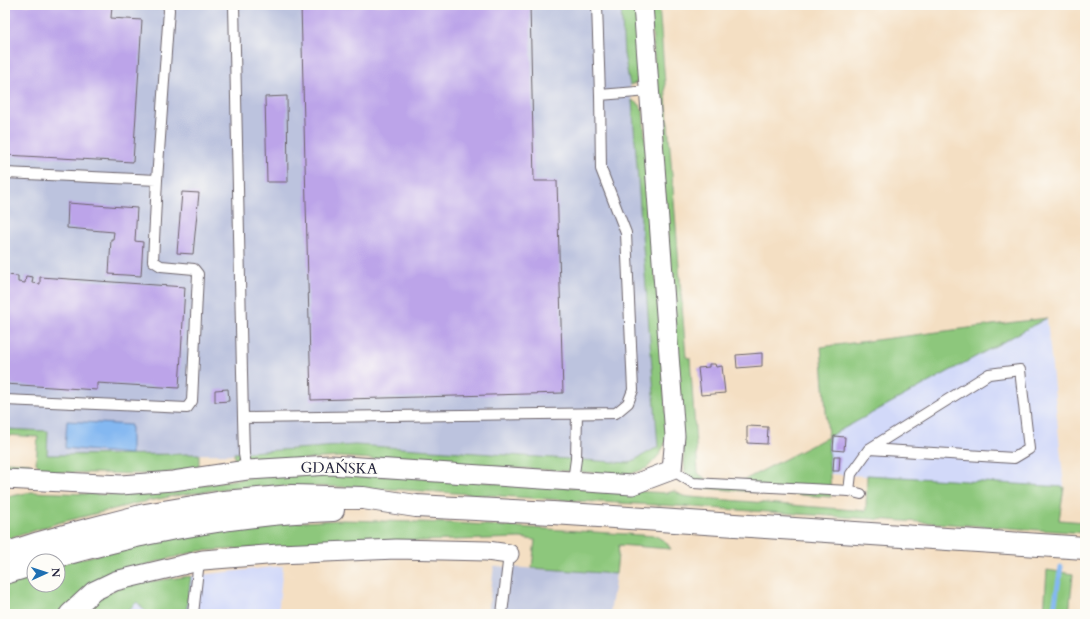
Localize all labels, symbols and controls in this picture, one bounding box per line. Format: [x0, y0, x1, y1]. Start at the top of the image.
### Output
street label: GDAŃSKA [300, 457, 378, 479]
north arrow [26, 553, 66, 593]
text: N [48, 567, 63, 578]

